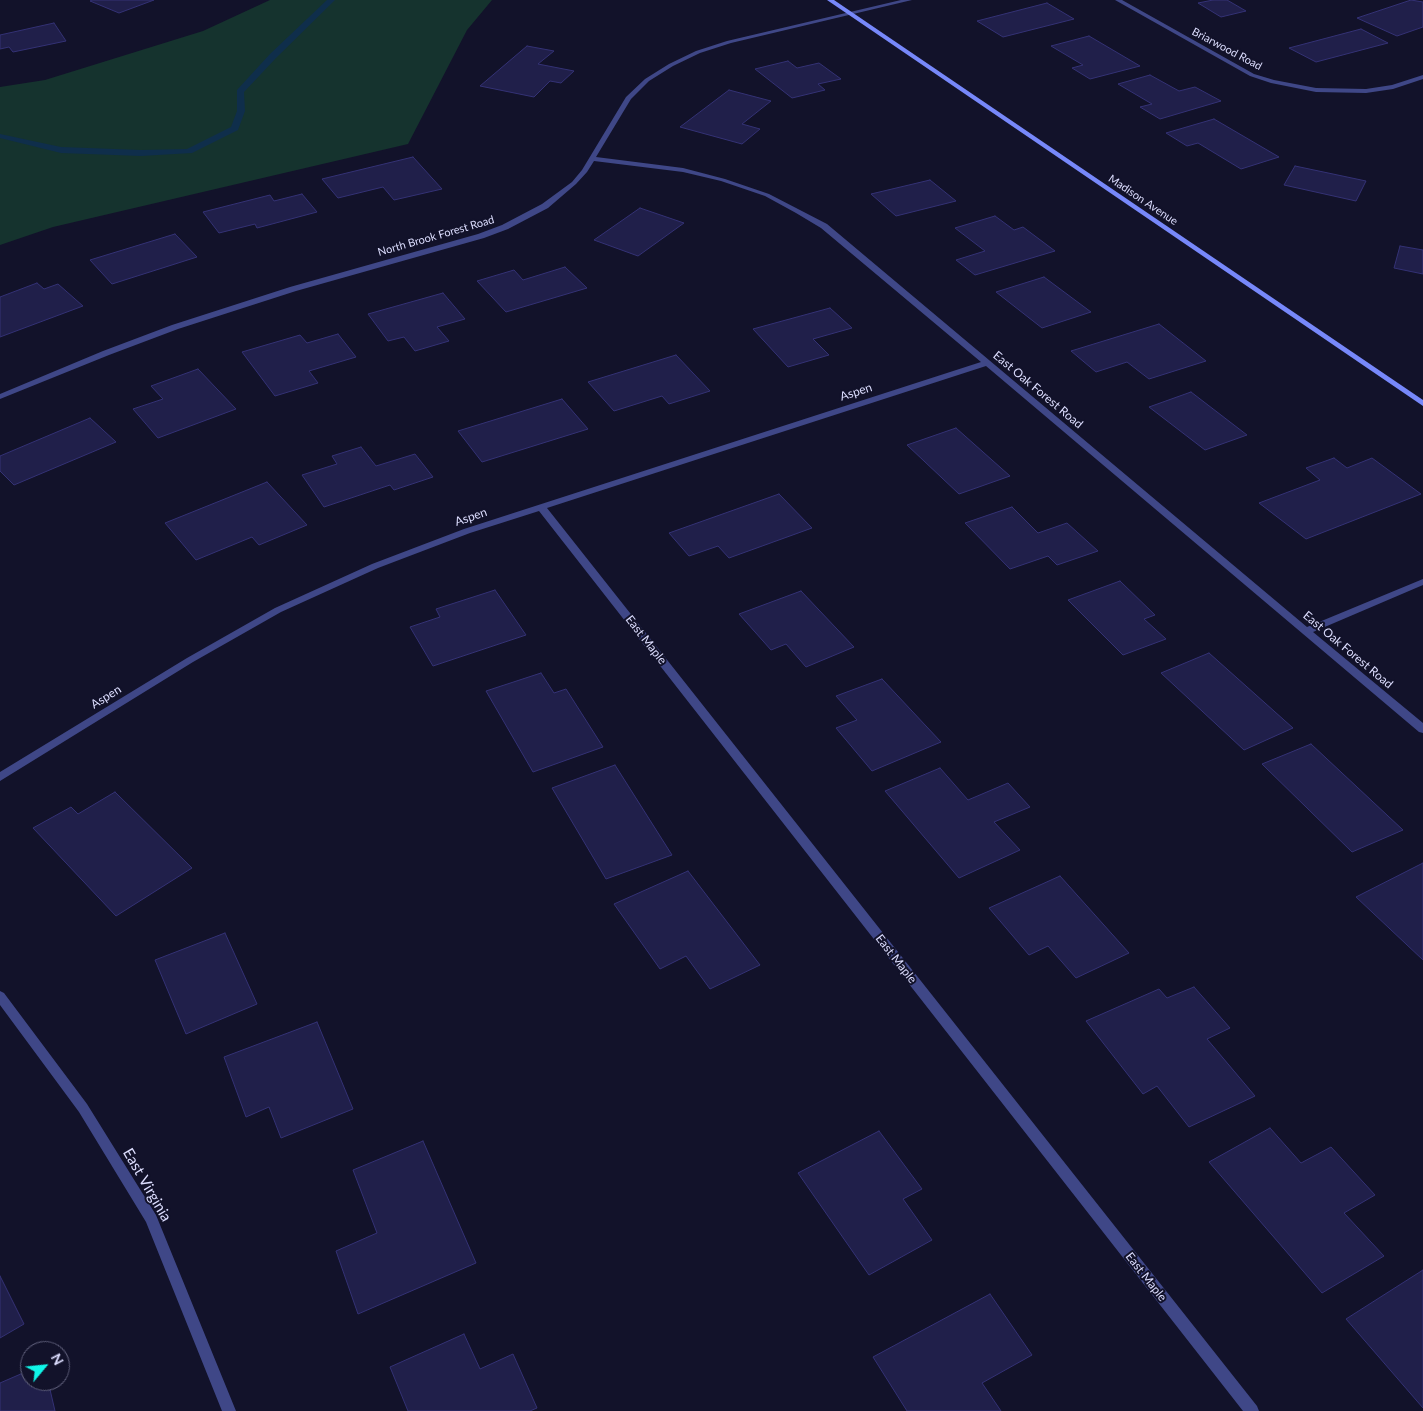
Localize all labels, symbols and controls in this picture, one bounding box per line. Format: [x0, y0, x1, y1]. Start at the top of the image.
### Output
street label: Briarwood Road [1190, 25, 1264, 73]
street label: Madison Avenue [1106, 172, 1180, 228]
street label: North Brook Forest Road [376, 213, 496, 259]
street label: East Oak Forest Road [990, 348, 1086, 432]
street label: Aspen [838, 380, 874, 404]
street label: Aspen [453, 505, 489, 529]
street label: East Oak Forest Road [1300, 608, 1396, 692]
street label: East Maple [622, 613, 670, 667]
street label: Aspen [88, 682, 124, 712]
street label: East Maple [872, 932, 920, 986]
street label: East Virginia [119, 1145, 175, 1225]
street label: East Maple [1122, 1250, 1170, 1304]
north arrow [20, 1341, 70, 1391]
text: N [48, 1350, 68, 1368]

